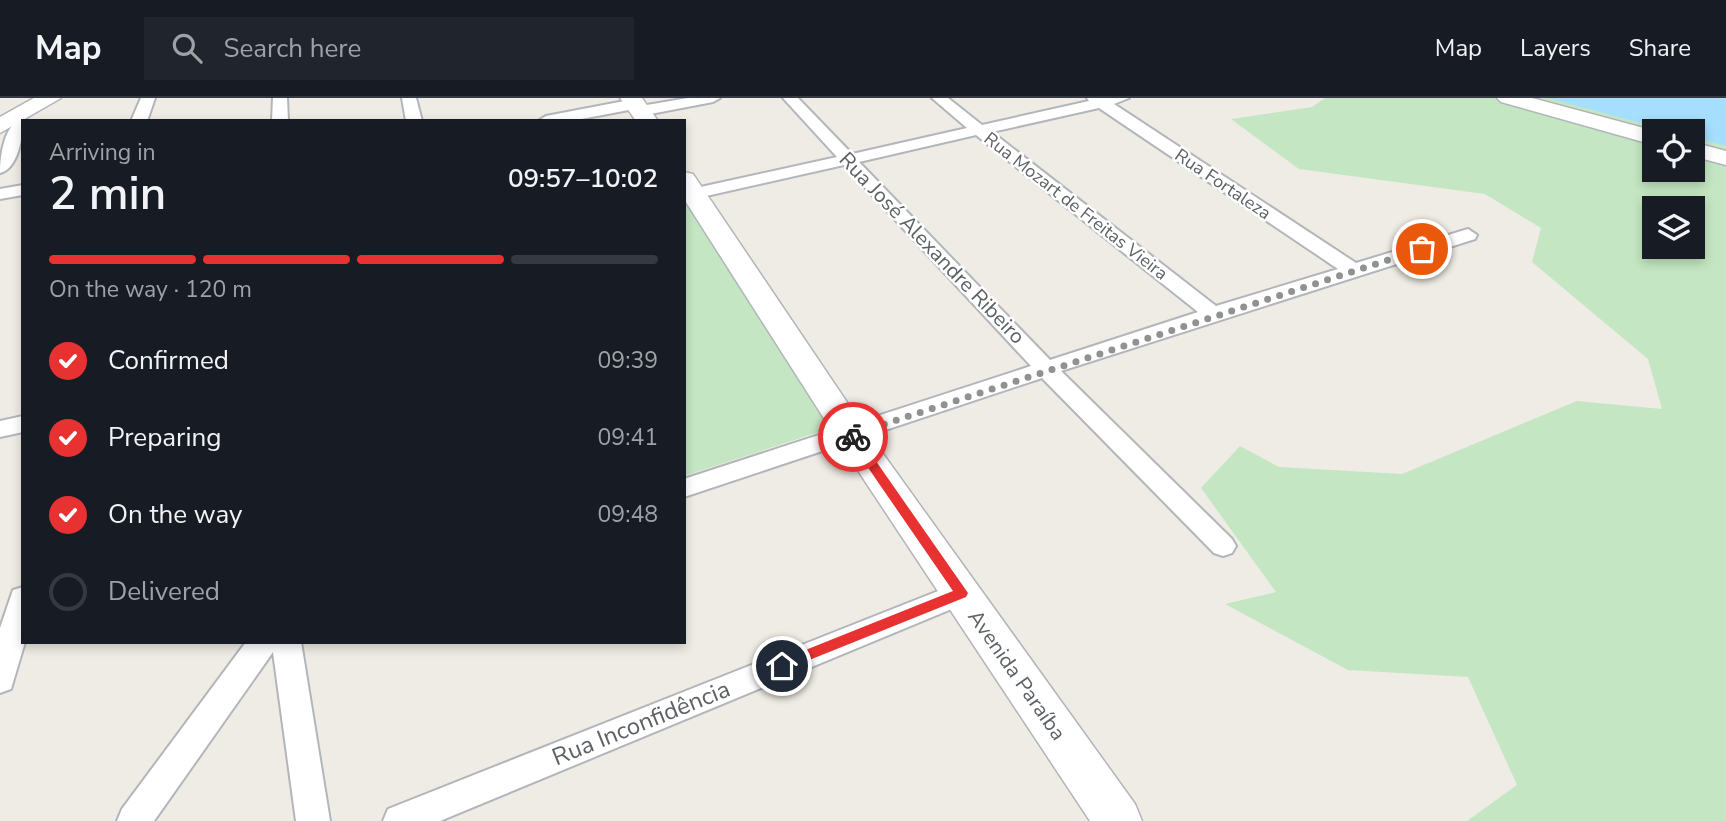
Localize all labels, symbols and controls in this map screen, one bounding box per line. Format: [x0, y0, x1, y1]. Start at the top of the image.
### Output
search box [144, 17, 634, 80]
text: Map [35, 26, 102, 71]
icon: search [168, 29, 206, 67]
text: Search here [224, 31, 361, 66]
text: Map [1435, 32, 1482, 64]
text: Layers [1520, 32, 1591, 64]
text: Share [1629, 32, 1691, 64]
map controls [1642, 119, 1705, 259]
button: locate [1642, 119, 1705, 182]
street label: Rua Mozart de Freitas Vieira [979, 127, 1173, 285]
text: Arriving in [49, 137, 156, 168]
street label: Rua Fortaleza [1170, 143, 1276, 225]
street label: Rua José Alexandre Ribeiro [833, 146, 1031, 350]
text: 09:57–10:02 [508, 161, 658, 196]
text: 2 min [49, 162, 166, 225]
button: layers [1642, 196, 1705, 259]
pin [1392, 219, 1452, 279]
icon: bag [1403, 230, 1441, 268]
text: On the way · 120 m [49, 274, 252, 305]
icon: check [49, 342, 87, 380]
text: Confirmed [108, 343, 229, 378]
text: 09:39 [598, 345, 658, 376]
courier [818, 402, 888, 472]
icon: bike [834, 418, 872, 456]
icon: check [49, 419, 87, 457]
text: Preparing [108, 420, 221, 455]
text: 09:41 [598, 422, 658, 453]
icon: check [49, 496, 87, 534]
text: On the way [108, 497, 242, 532]
text: 09:48 [598, 499, 658, 530]
text: Delivered [108, 574, 220, 609]
street label: Avenida Paraíba [962, 604, 1072, 746]
pin [752, 636, 812, 696]
icon: home [763, 647, 801, 685]
street label: Rua Inconfidência [547, 673, 735, 773]

